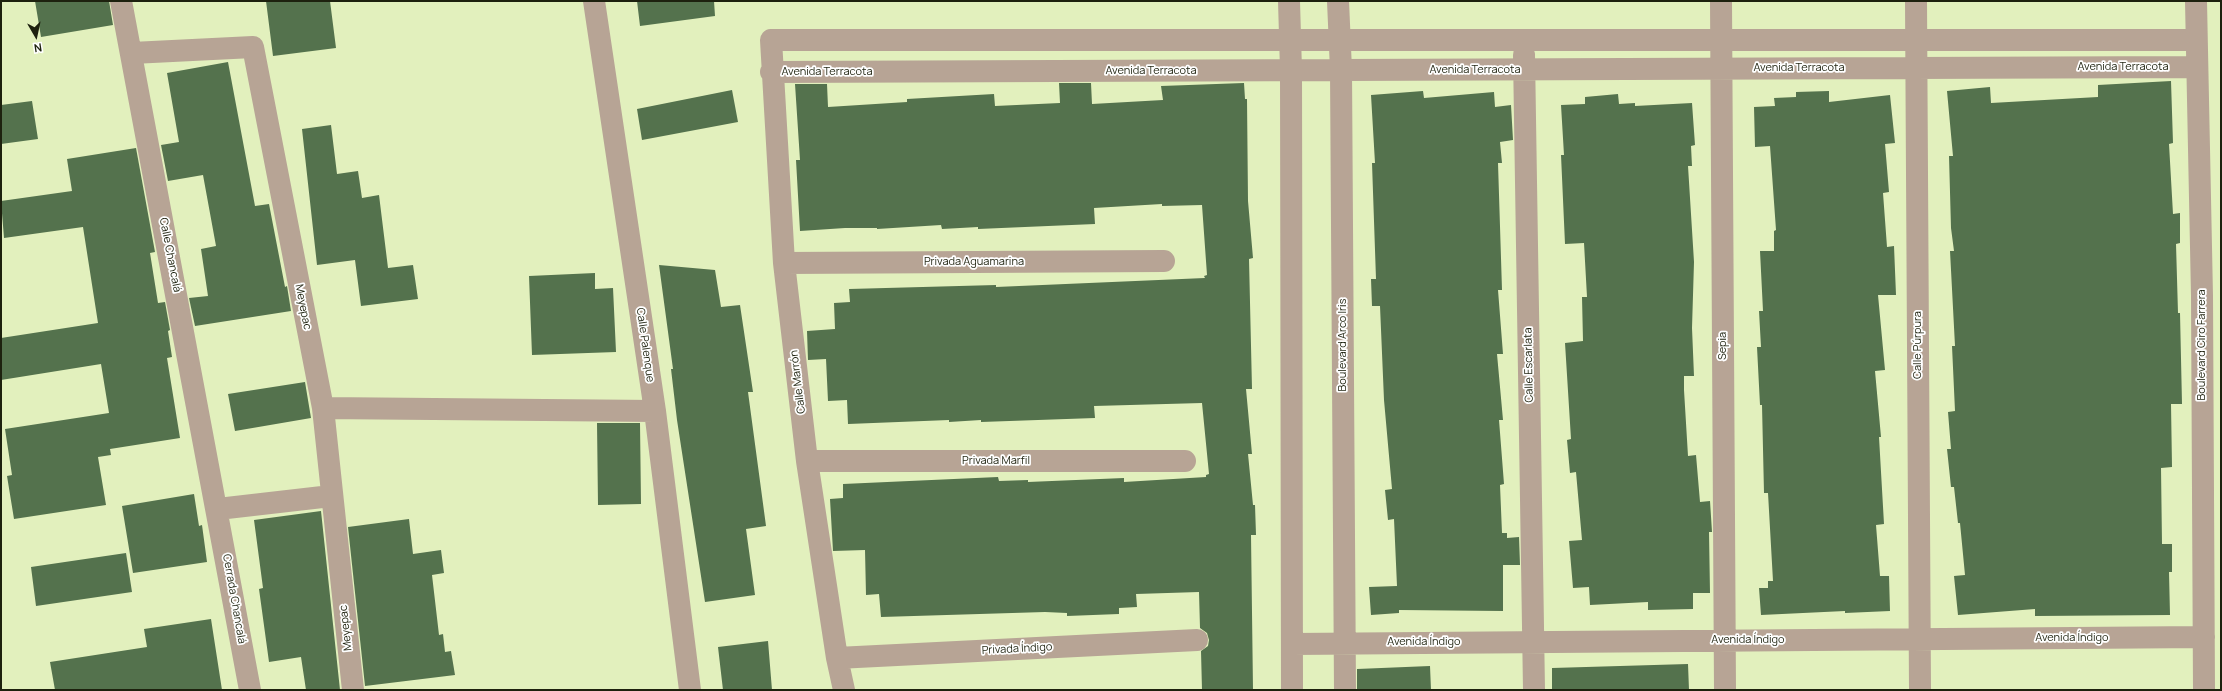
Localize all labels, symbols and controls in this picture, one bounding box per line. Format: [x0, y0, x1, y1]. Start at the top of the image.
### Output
north arrow [16, 16, 56, 56]
text: N [33, 40, 43, 56]
street label: Avenida Terracota [2078, 60, 2168, 74]
street label: Avenida Terracota [1754, 61, 1844, 75]
street label: Avenida Terracota [1430, 63, 1520, 77]
street label: Avenida Terracota [1106, 64, 1196, 78]
street label: Avenida Terracota [782, 65, 872, 79]
street label: Calle Chancalá [156, 217, 184, 293]
street label: Privada Aguamarina [924, 255, 1024, 269]
street label: Meyepac [292, 283, 314, 331]
street label: Boulevard Ciro Farrera [2195, 289, 2209, 401]
street label: Boulevard Arco Iris [1336, 299, 1350, 391]
street label: Calle Palenque [633, 307, 657, 383]
street label: Calle Púrpura [1911, 311, 1925, 379]
street label: Calle Escarlata [1522, 327, 1536, 403]
street label: Sepia [1716, 332, 1730, 360]
street label: Calle Marrón [788, 349, 808, 415]
street label: Privada Marfil [962, 454, 1030, 468]
street label: Cerrada Chancalá [220, 553, 248, 645]
street label: Meyepac [337, 604, 355, 652]
street label: Avenida Índigo [2035, 631, 2109, 645]
street label: Avenida Índigo [1711, 633, 1785, 647]
street label: Avenida Índigo [1387, 635, 1461, 649]
street label: Privada Índigo [981, 641, 1053, 657]

